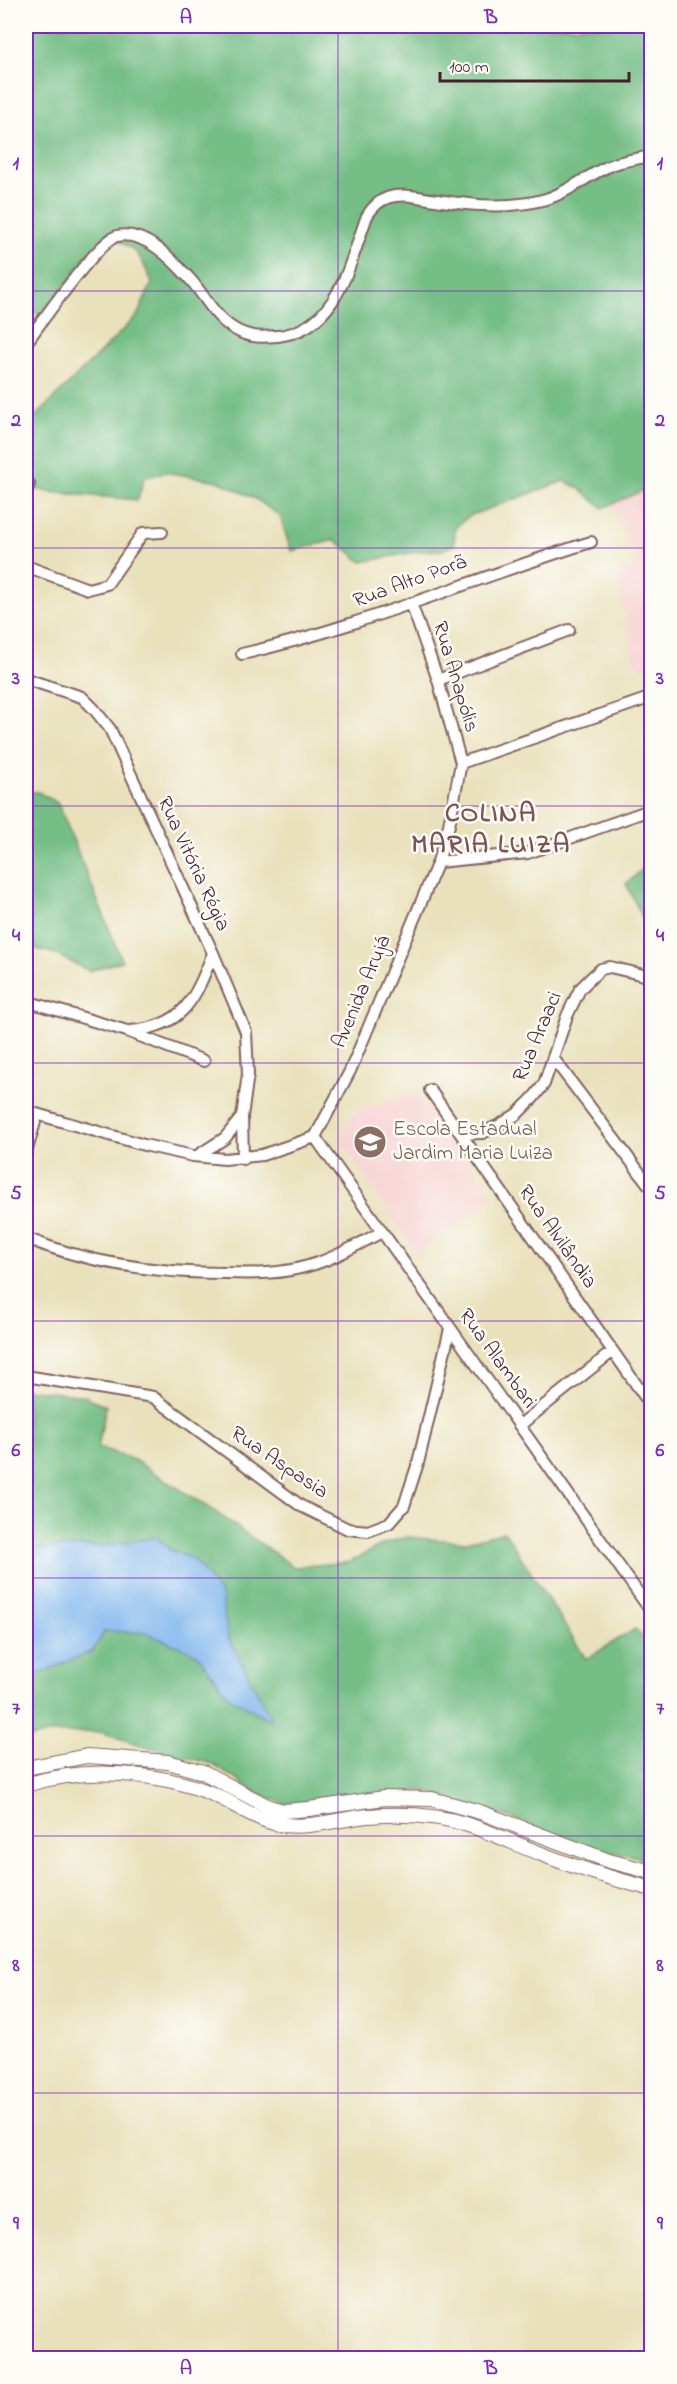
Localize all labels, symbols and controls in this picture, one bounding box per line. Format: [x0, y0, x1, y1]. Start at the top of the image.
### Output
text: A [180, 4, 192, 33]
text: B [483, 4, 498, 33]
scale bar [440, 45, 629, 83]
text: 100 m [449, 55, 489, 81]
text: 1 [13, 150, 20, 179]
text: 1 [657, 150, 664, 179]
text: 2 [10, 407, 21, 436]
text: 2 [654, 407, 665, 436]
street label: Rua Alto Porã [349, 547, 471, 616]
street label: Rua Anapólis [424, 618, 486, 736]
text: 3 [11, 665, 20, 694]
text: 3 [655, 665, 664, 694]
street label: Rua Vitória Régia [147, 792, 237, 937]
district label: COLINA MARIA LUIZA [411, 795, 571, 865]
text: 4 [12, 922, 21, 951]
text: 4 [656, 922, 665, 951]
street label: Avenida Arujá [325, 931, 399, 1053]
street label: Rua Araaci [506, 987, 570, 1087]
place label: Escola Estadual Jardim Maria Luiza [393, 1115, 553, 1169]
school or university icon: Escola Estadual Jardim Maria Luiza [352, 1124, 388, 1160]
street label: Rua Alvilândia [510, 1179, 604, 1295]
text: 5 [10, 1180, 22, 1209]
text: 5 [654, 1180, 666, 1209]
street label: Rua Alambari [450, 1303, 544, 1415]
street label: Rua Aspasia [224, 1419, 334, 1507]
text: 6 [12, 1437, 21, 1466]
text: 6 [656, 1437, 665, 1466]
text: 7 [12, 1695, 21, 1724]
text: 7 [656, 1695, 665, 1724]
text: 8 [11, 1952, 20, 1981]
text: 8 [655, 1952, 664, 1981]
text: 9 [12, 2210, 20, 2239]
text: 9 [656, 2210, 664, 2239]
text: A [180, 2355, 192, 2384]
text: B [483, 2355, 498, 2384]

